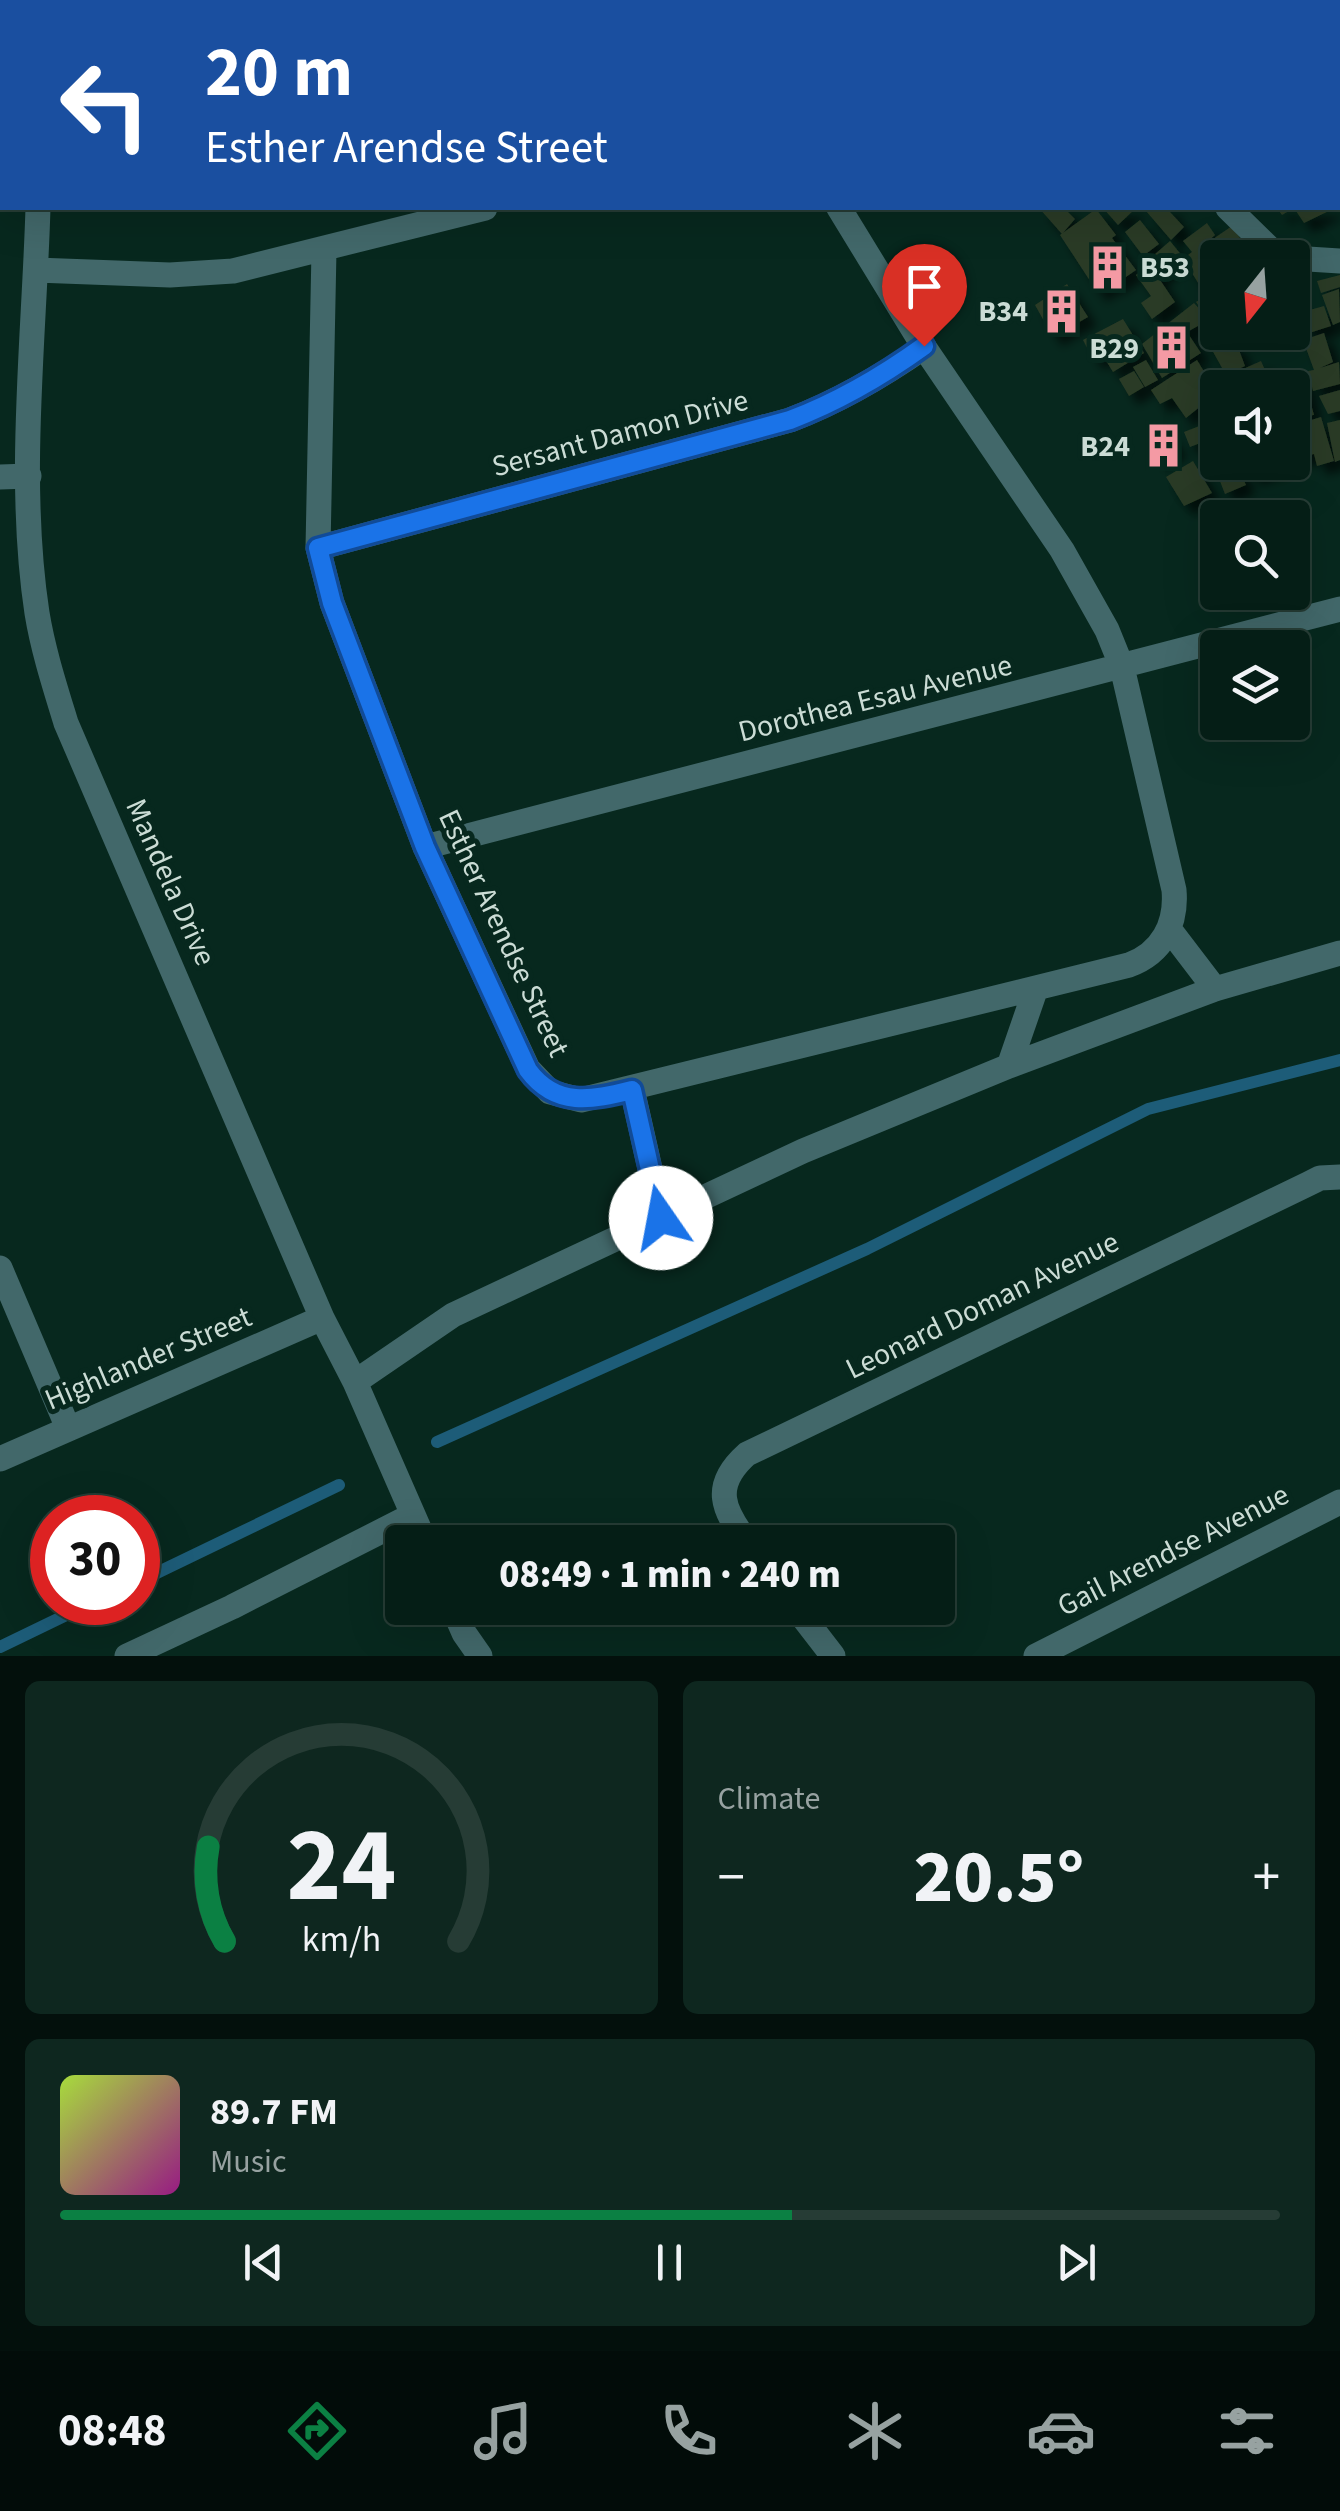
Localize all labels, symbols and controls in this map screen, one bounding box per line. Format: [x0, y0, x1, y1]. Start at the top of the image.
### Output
text: 20 m [205, 23, 353, 123]
icon: left [40, 40, 170, 170]
text: Esther Arendse Street [205, 116, 608, 180]
north arrow [1200, 240, 1310, 350]
map controls [1200, 240, 1310, 740]
building icon: B53 [1083, 243, 1131, 291]
pin [882, 244, 967, 347]
place label: B53 [1140, 246, 1190, 289]
icon: arrive [897, 259, 952, 314]
building icon: B34 [1037, 287, 1085, 335]
place label: B34 [978, 290, 1028, 333]
building icon: B29 [1148, 324, 1196, 372]
place label: B29 [1089, 327, 1139, 370]
button: sound [1200, 370, 1310, 480]
street label: Sersant Damon Drive [487, 379, 753, 488]
building icon: B24 [1139, 422, 1187, 470]
place label: B24 [1080, 425, 1130, 468]
button: search [1200, 500, 1310, 610]
button: layers [1200, 630, 1310, 740]
street label: Dorothea Esau Avenue [734, 644, 1017, 753]
street label: Mandela Drive [115, 792, 227, 973]
street label: Esther Arendse Street [427, 802, 580, 1064]
position arrow [609, 1166, 713, 1270]
street label: Leonard Doman Avenue [838, 1221, 1126, 1390]
street label: Highlander Street [38, 1296, 258, 1421]
street label: Gail Arendse Avenue [1050, 1473, 1297, 1627]
speed limit sign: 30 [30, 1495, 160, 1625]
text: 08:49 · 1 min · 240 m [499, 1548, 841, 1602]
text: Climate [718, 1776, 820, 1822]
text: 24 [286, 1793, 396, 1941]
text: 20.5° [913, 1824, 1084, 1931]
text: − [718, 1839, 745, 1917]
text: + [1253, 1839, 1280, 1917]
text: km/h [302, 1914, 381, 1965]
text: 89.7 FM [210, 2085, 338, 2139]
text: Music [210, 2139, 287, 2185]
icon: previous [236, 2235, 291, 2290]
icon: pause [642, 2235, 697, 2290]
icon: next [1049, 2235, 1104, 2290]
icon: directions [282, 2396, 352, 2466]
icon: music [468, 2396, 538, 2466]
icon: phone [654, 2396, 724, 2466]
icon: climate [840, 2396, 910, 2466]
icon: car [1026, 2396, 1096, 2466]
icon: filters [1212, 2396, 1282, 2466]
text: 08:48 [58, 2399, 167, 2463]

